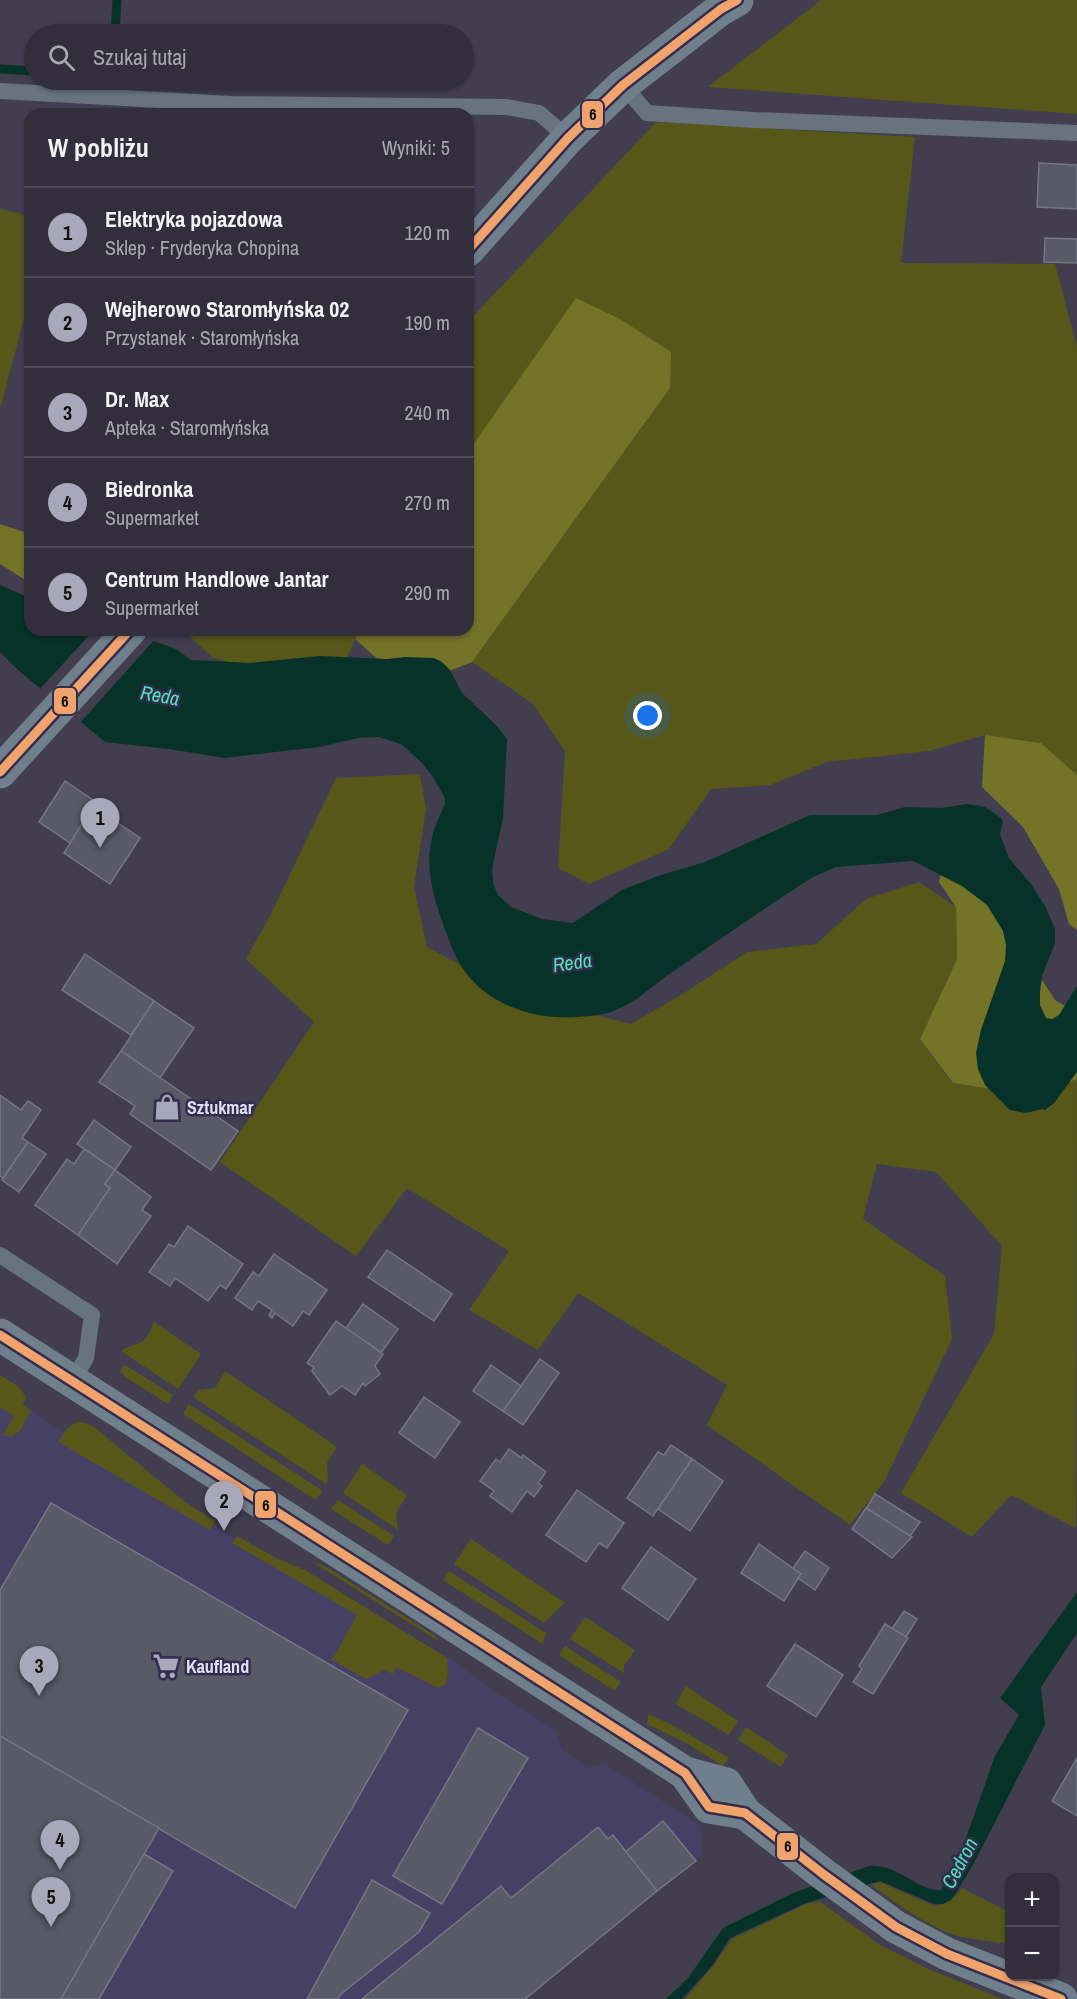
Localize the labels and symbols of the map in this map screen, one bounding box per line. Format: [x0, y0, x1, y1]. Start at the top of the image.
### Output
line badge: 6 [581, 100, 604, 129]
text: 6 [589, 103, 597, 125]
water label: Reda [138, 678, 182, 712]
line badge: 6 [53, 687, 77, 715]
text: 6 [61, 690, 69, 712]
your location [633, 701, 662, 730]
pin: 1 [80, 798, 120, 848]
water label: Reda [551, 946, 593, 978]
shop icon: Sztukmar [152, 1092, 182, 1122]
place label: Sztukmar [187, 1095, 254, 1120]
pin: 2 [204, 1482, 244, 1531]
line badge: 6 [254, 1490, 277, 1519]
text: 6 [262, 1494, 270, 1516]
pin: 3 [20, 1646, 58, 1696]
supermarket icon: Kaufland [151, 1651, 181, 1681]
place label: Kaufland [186, 1654, 249, 1679]
pin: 4 [40, 1820, 80, 1870]
line badge: 6 [776, 1832, 799, 1861]
water label: Cedron [934, 1833, 984, 1893]
text: 6 [784, 1835, 792, 1857]
pin: 5 [32, 1878, 70, 1927]

